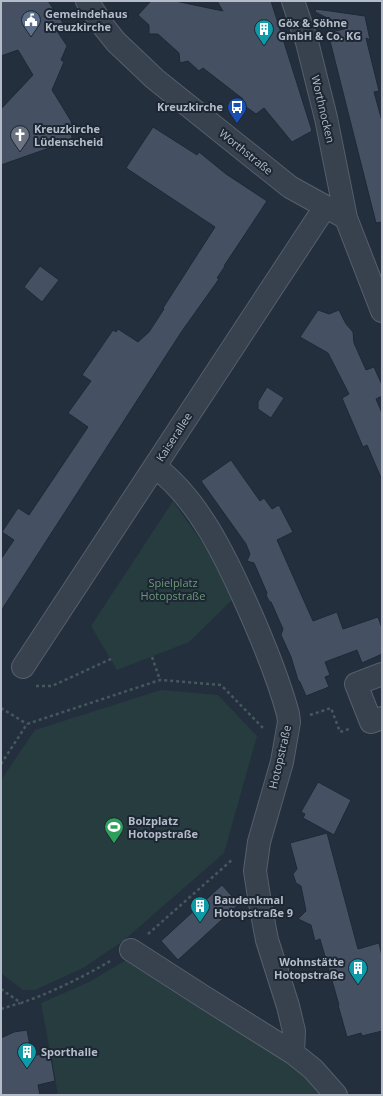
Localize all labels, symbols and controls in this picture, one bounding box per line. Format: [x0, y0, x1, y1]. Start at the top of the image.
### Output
place label: Gemeindehaus Kreuzkirche [45, 6, 128, 34]
public building icon: Gemeindehaus Kreuzkirche [20, 9, 42, 37]
place label: Göx & Söhne GmbH & Co. KG [278, 15, 361, 43]
building icon: Göx & Söhne GmbH & Co. KG [253, 18, 275, 46]
street label: Worthnocken [308, 73, 339, 144]
bus stop icon: Kreuzkirche [226, 96, 248, 124]
place label: Kreuzkirche [157, 99, 223, 114]
place label: Kreuzkirche Lüdenscheid [34, 121, 103, 149]
church icon: Kreuzkirche Lüdenscheid [9, 124, 31, 152]
street label: Worthstraße [216, 125, 276, 178]
street label: Kaiserallee [152, 409, 195, 464]
park label: Spielplatz Hotopstraße [141, 575, 205, 603]
street label: Hotopstraße [265, 724, 294, 790]
place label: Bolzplatz Hotopstraße [128, 813, 198, 841]
sports icon: Bolzplatz Hotopstraße [103, 816, 125, 844]
place label: Baudenkmal Hotopstraße 9 [214, 892, 293, 920]
building icon: Baudenkmal Hotopstraße 9 [189, 895, 211, 923]
place label: Wohnstätte Hotopstraße [274, 954, 344, 982]
building icon: Wohnstätte Hotopstraße [347, 957, 369, 985]
building icon: Sporthalle [16, 1041, 38, 1069]
place label: Sporthalle [41, 1044, 98, 1059]

